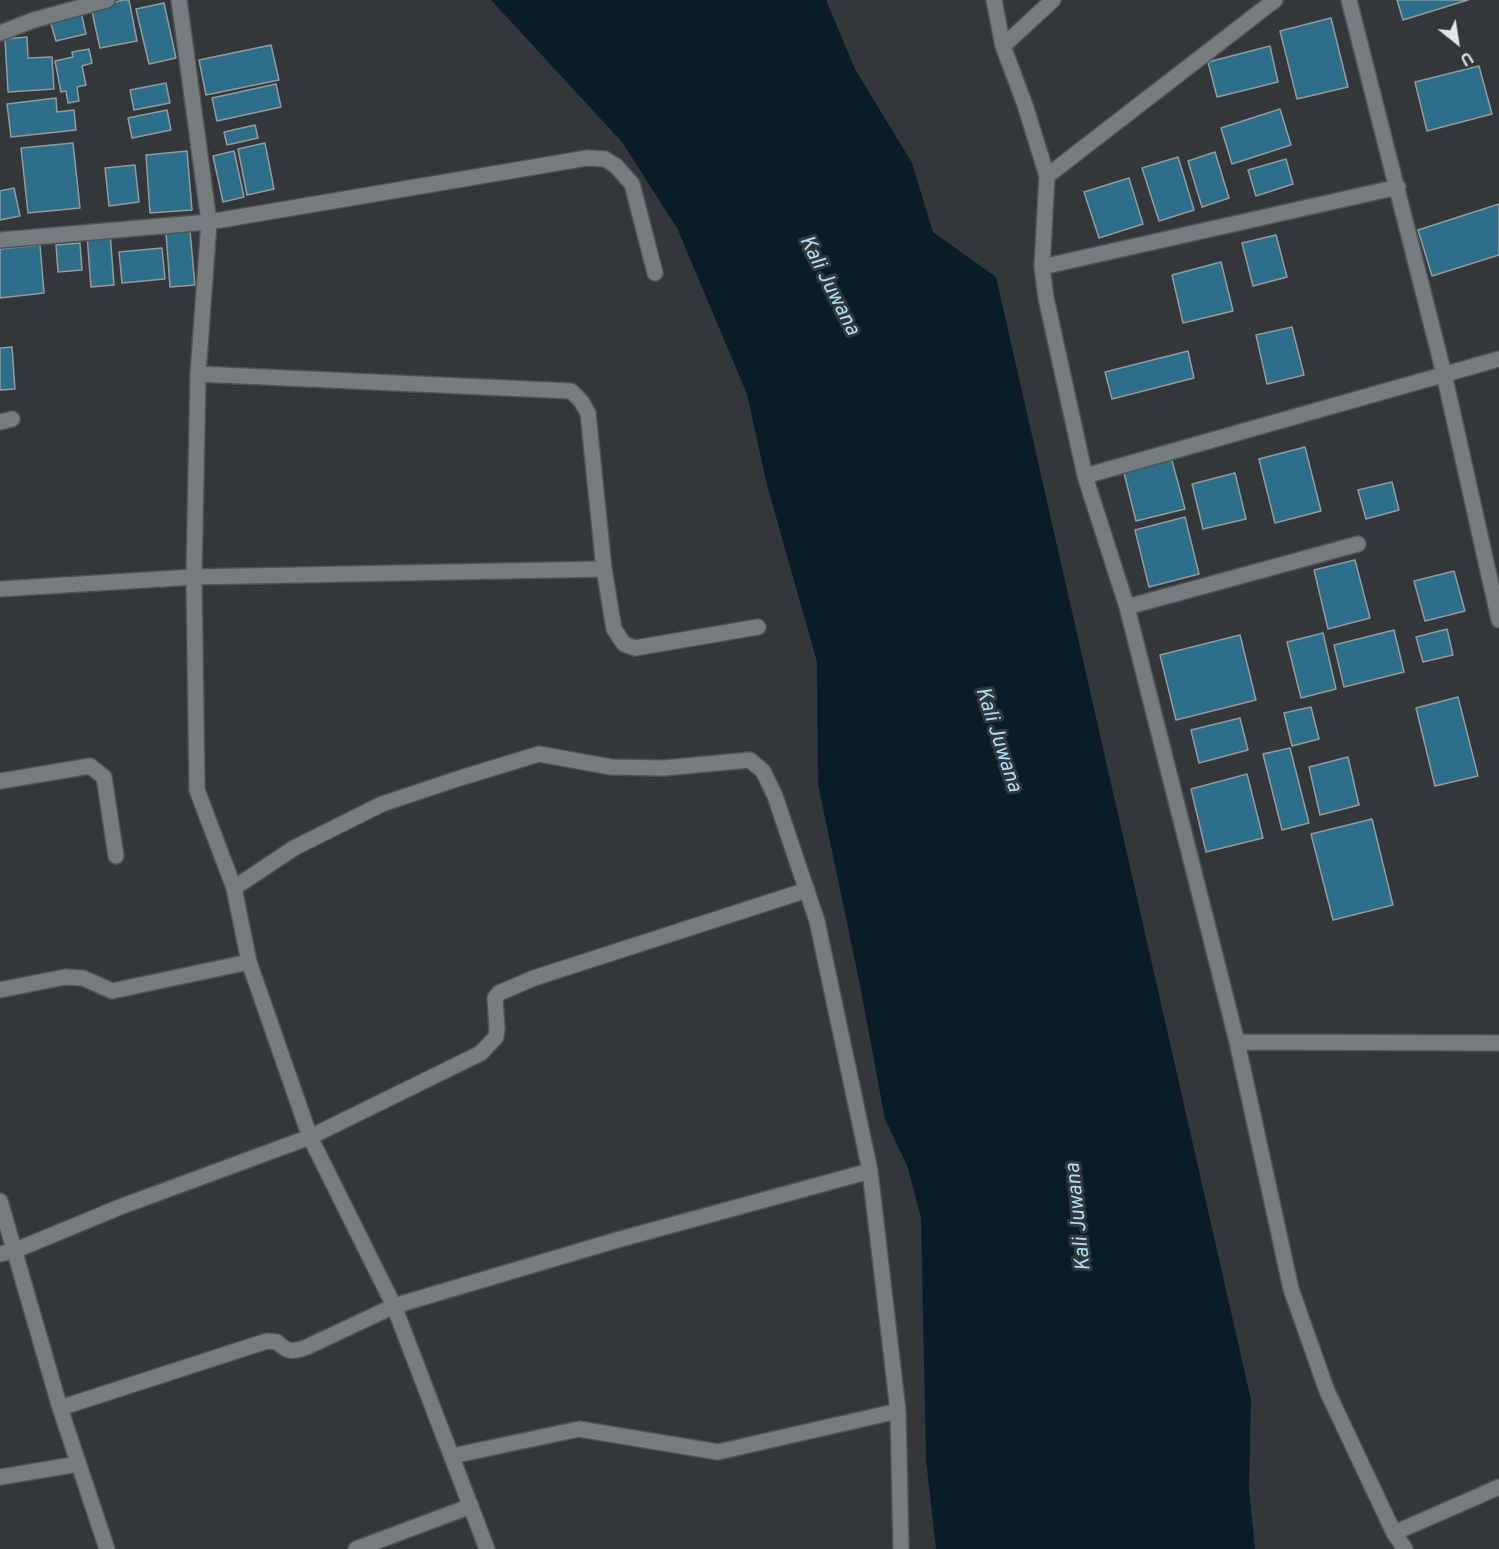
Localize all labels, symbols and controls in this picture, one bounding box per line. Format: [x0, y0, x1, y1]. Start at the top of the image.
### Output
north arrow [1427, 12, 1487, 72]
text: U [1456, 46, 1476, 69]
water label: Kali Juwana [792, 232, 864, 340]
water label: Kali Juwana [968, 684, 1026, 796]
water label: Kali Juwana [1062, 1162, 1098, 1272]

